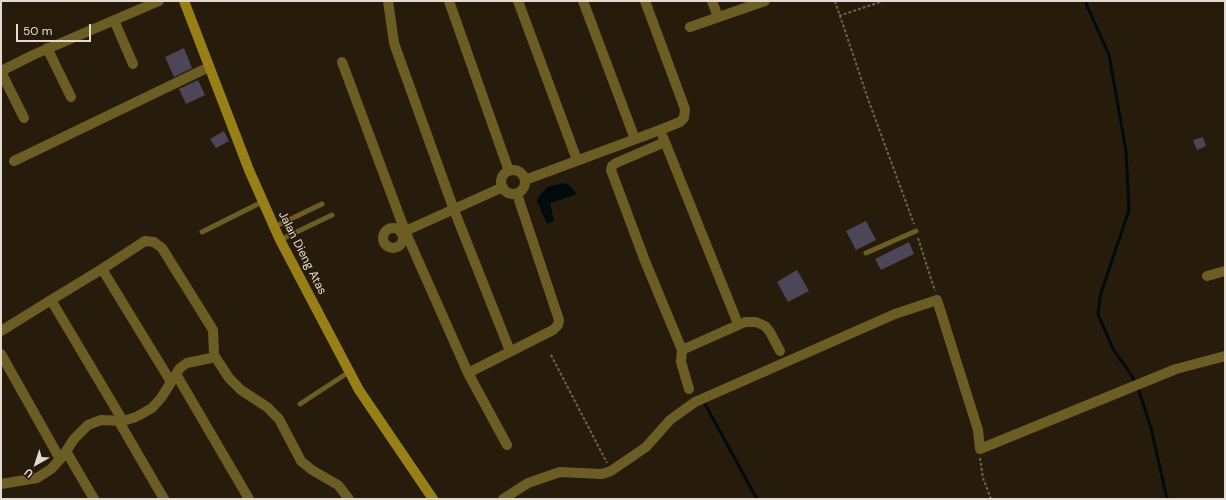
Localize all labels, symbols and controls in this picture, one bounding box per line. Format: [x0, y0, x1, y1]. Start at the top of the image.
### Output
scale bar [18, 16, 93, 42]
text: 50 m [23, 23, 52, 39]
street label: Jalan Dieng Atas [275, 209, 329, 297]
north arrow [16, 444, 56, 484]
text: U [21, 466, 36, 481]

